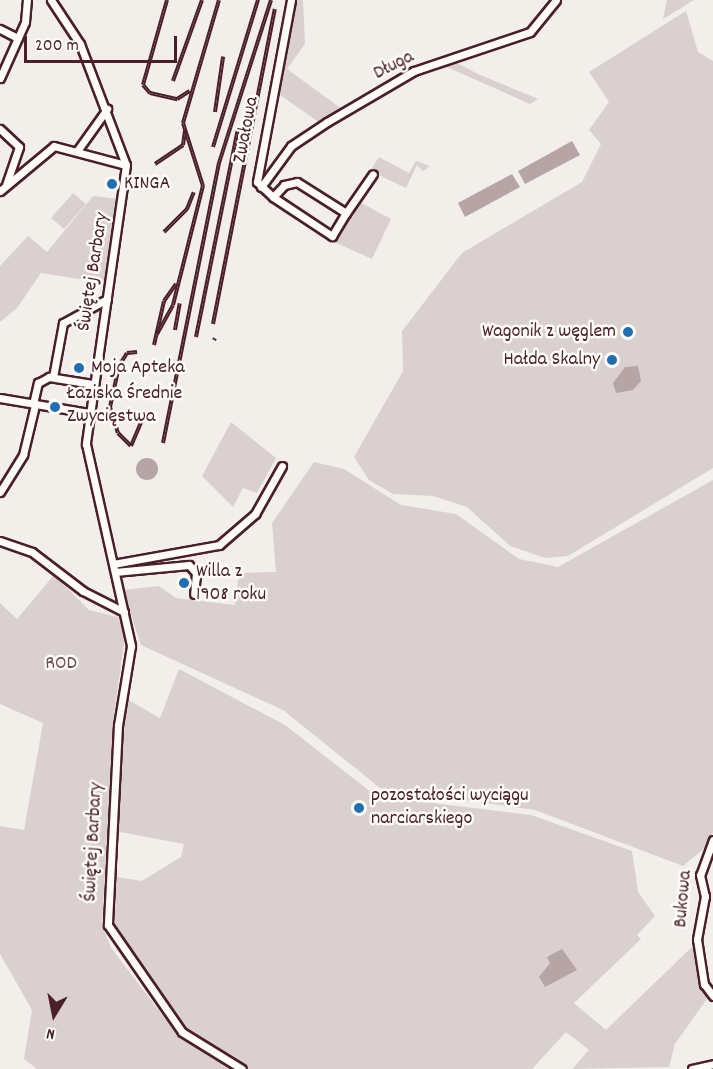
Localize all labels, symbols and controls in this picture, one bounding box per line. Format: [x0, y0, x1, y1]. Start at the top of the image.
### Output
scale bar [27, 24, 180, 62]
text: 200 m [35, 34, 79, 59]
street label: Długa [370, 46, 418, 86]
street label: Zwałowa [229, 95, 265, 165]
place label: KINGA [124, 172, 170, 196]
marker: KINGA [105, 177, 119, 191]
street label: Świętej Barbary [73, 211, 115, 333]
place label: Wagonik z węglem [482, 320, 616, 344]
marker: Wagonik z węglem [621, 325, 635, 339]
place label: Hałda Skalny [503, 348, 600, 372]
marker: Hałda Skalny [605, 353, 619, 367]
place label: Moja Apteka [91, 356, 185, 380]
marker: Moja Apteka [72, 361, 86, 375]
place label: Łaziska Średnie Zwycięstwa [67, 383, 182, 430]
marker: Łaziska Średnie Zwycięstwa [48, 400, 62, 414]
place label: Willa z 1908 roku [196, 560, 266, 607]
marker: Willa z 1908 roku [177, 576, 191, 590]
park label: ROD [45, 652, 77, 676]
street label: Świętej Barbary [79, 782, 109, 902]
place label: pozostałości wyciągu narciarskiego [371, 784, 529, 831]
marker: pozostałości wyciągu narciarskiego [352, 801, 366, 815]
street label: Bukowa [670, 869, 698, 929]
north arrow [24, 985, 84, 1045]
text: N [45, 1021, 57, 1045]

